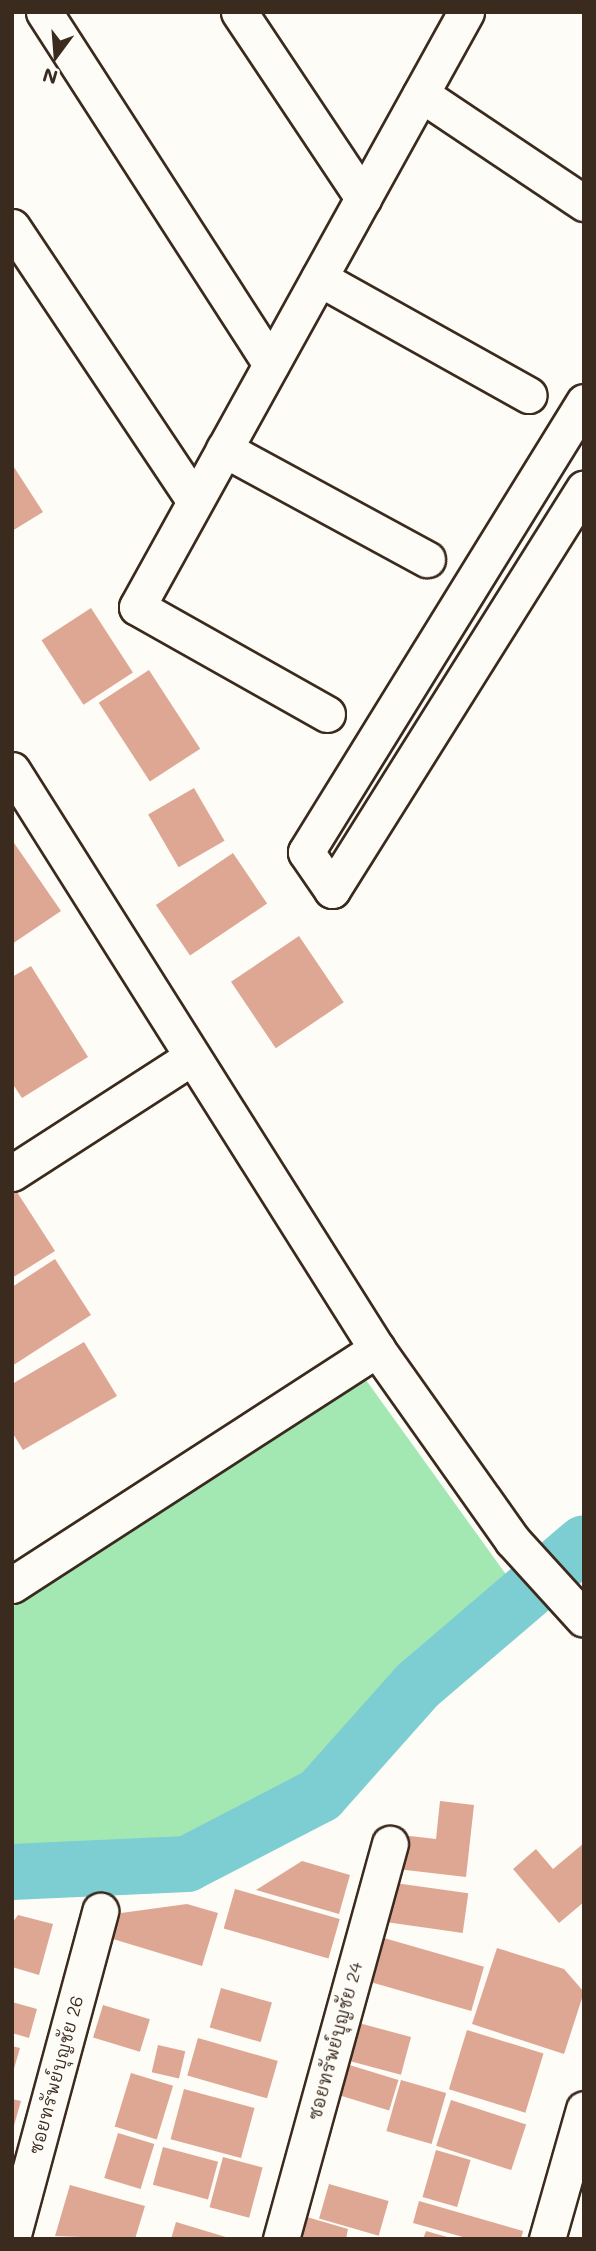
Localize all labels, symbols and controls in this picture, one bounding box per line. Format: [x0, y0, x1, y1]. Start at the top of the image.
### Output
north arrow [21, 21, 91, 91]
text: N [40, 63, 60, 91]
street label: ซอยทรัพย์บุญชัย 24 [303, 1959, 367, 2123]
street label: ซอยทรัพย์บุญชัย 26 [24, 1993, 88, 2157]

